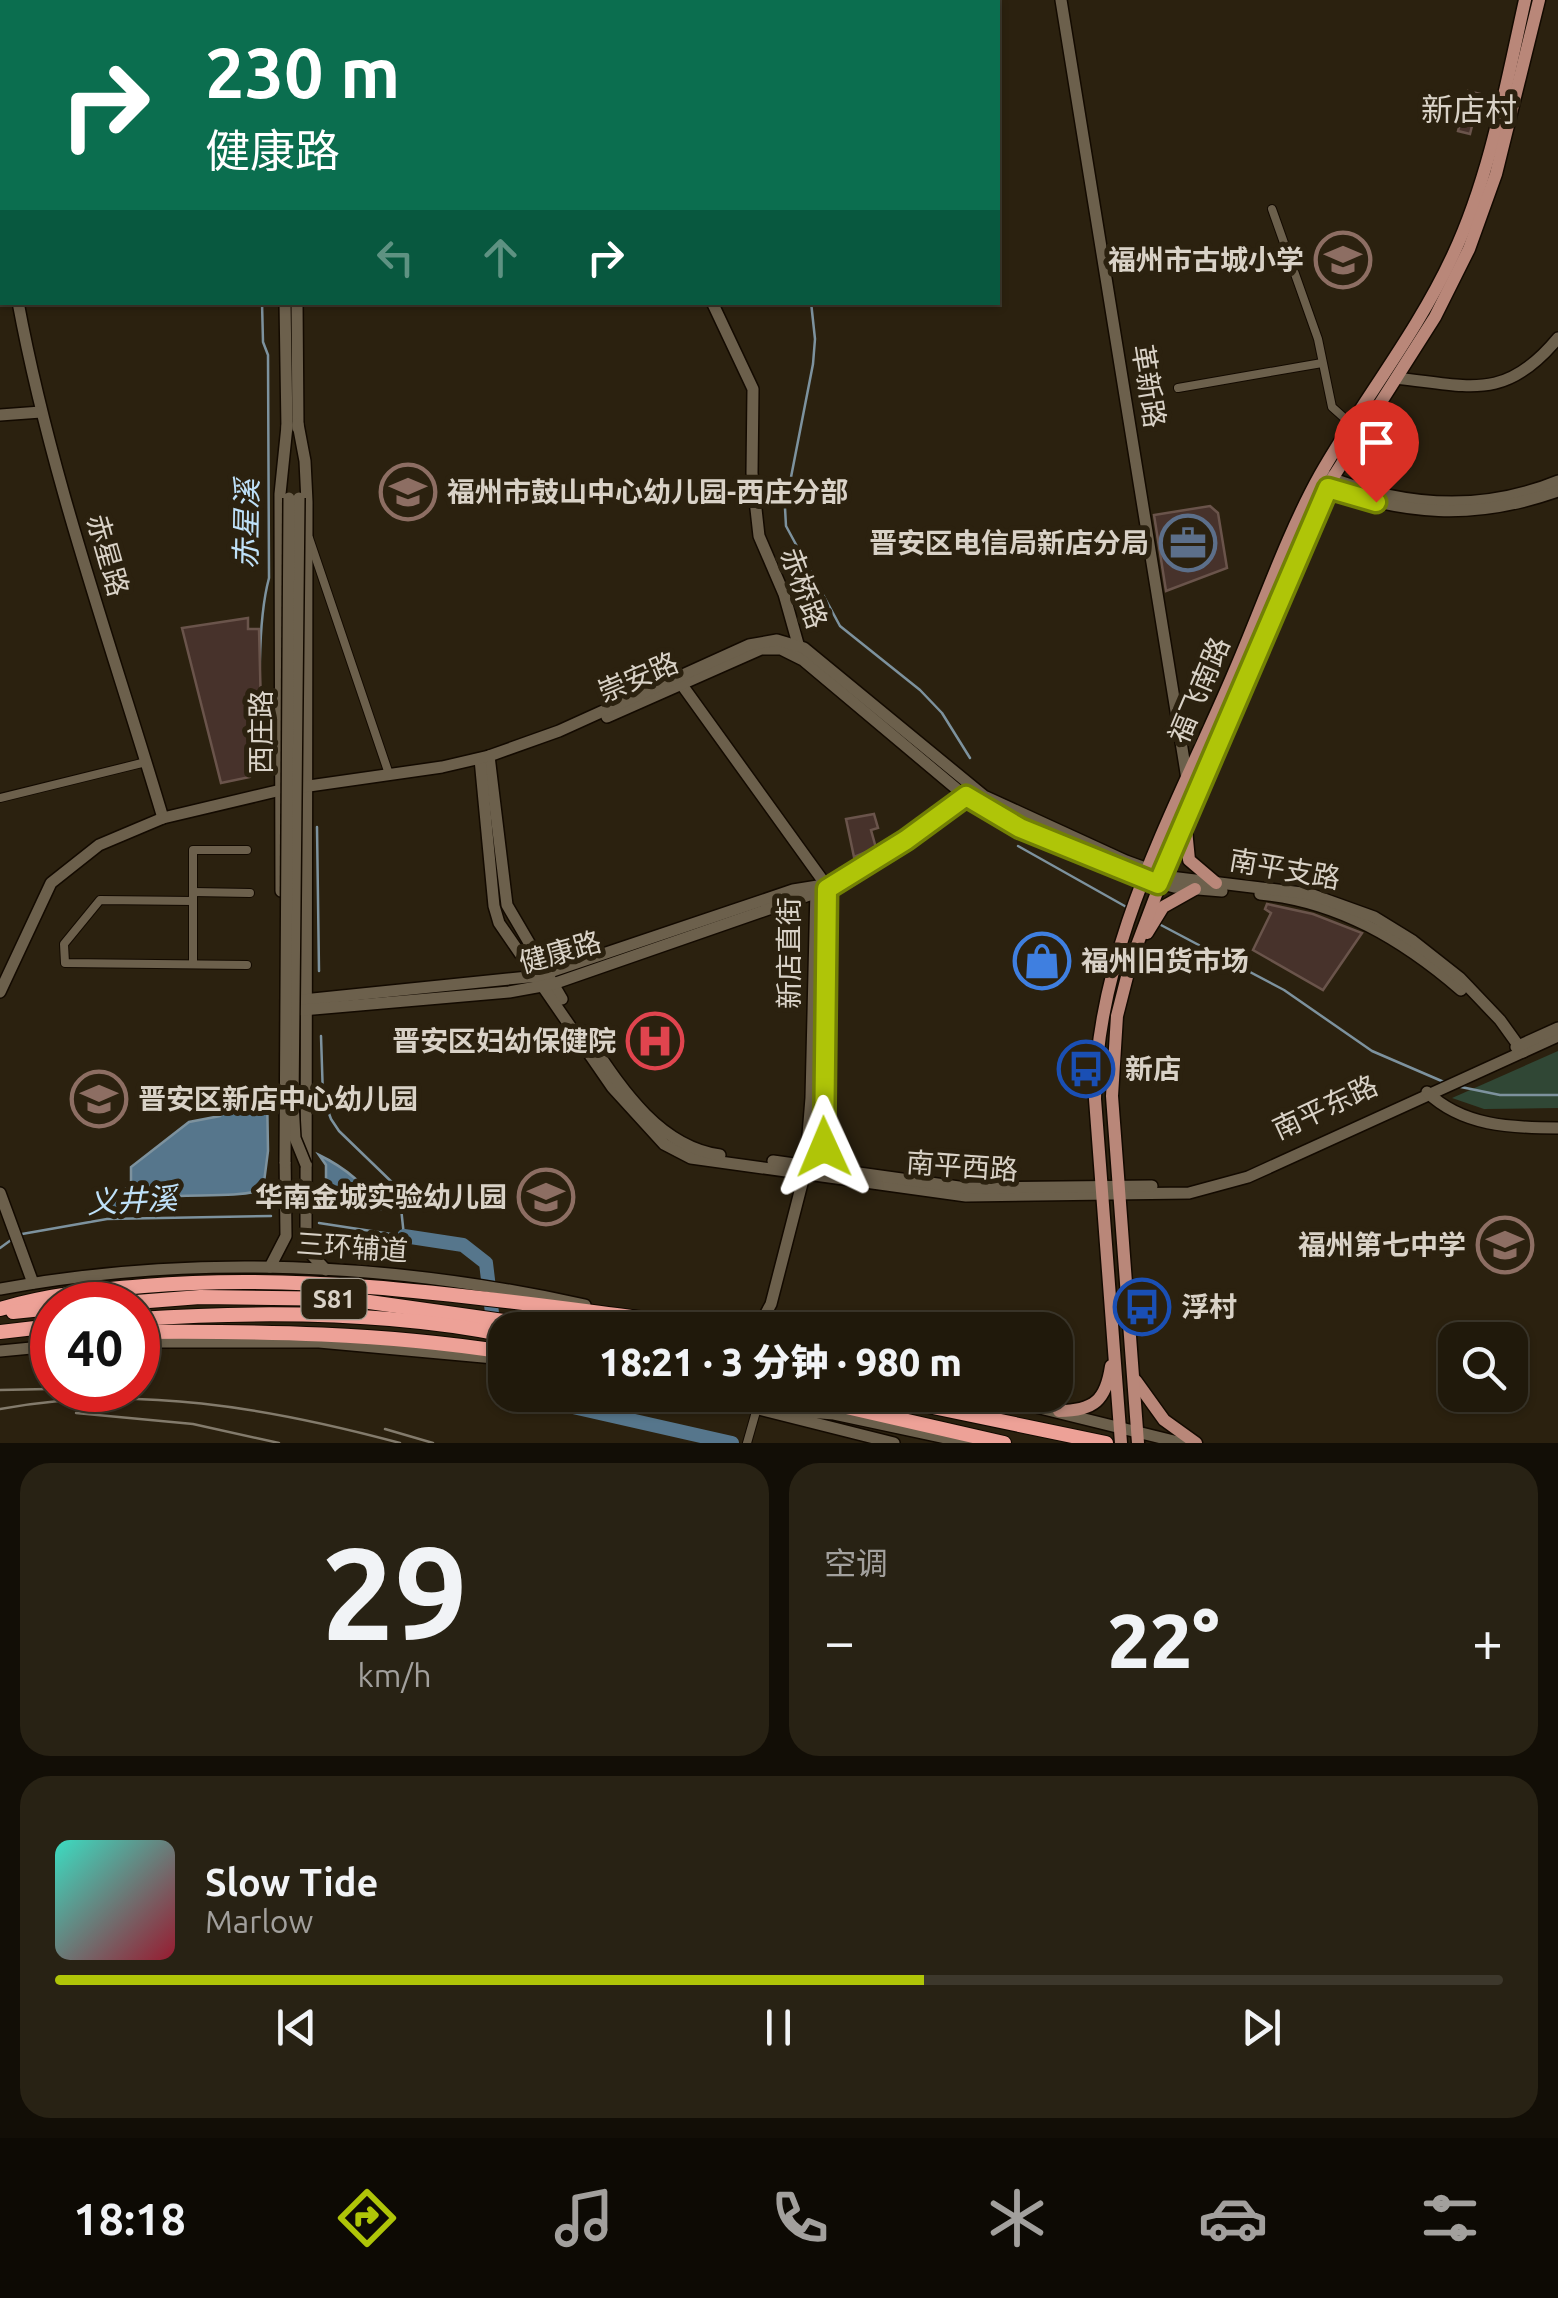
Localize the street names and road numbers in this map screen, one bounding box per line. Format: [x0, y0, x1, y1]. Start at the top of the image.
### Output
street label: 革新路 [1128, 342, 1171, 430]
street label: 赤星路 [82, 510, 135, 600]
street label: 赤桥路 [776, 543, 833, 633]
street label: 福飞南路 [1162, 632, 1235, 747]
street label: 崇安路 [593, 646, 683, 707]
street label: 西庄路 [245, 690, 276, 774]
street label: 南平支路 [1227, 844, 1343, 893]
street label: 新店直街 [773, 897, 804, 1009]
street label: 健康路 [515, 925, 605, 978]
street label: 南平东路 [1267, 1069, 1382, 1144]
street label: 南平西路 [905, 1146, 1019, 1185]
street label: 三环辅道 [295, 1227, 409, 1266]
road number: S81 [302, 1279, 366, 1319]

